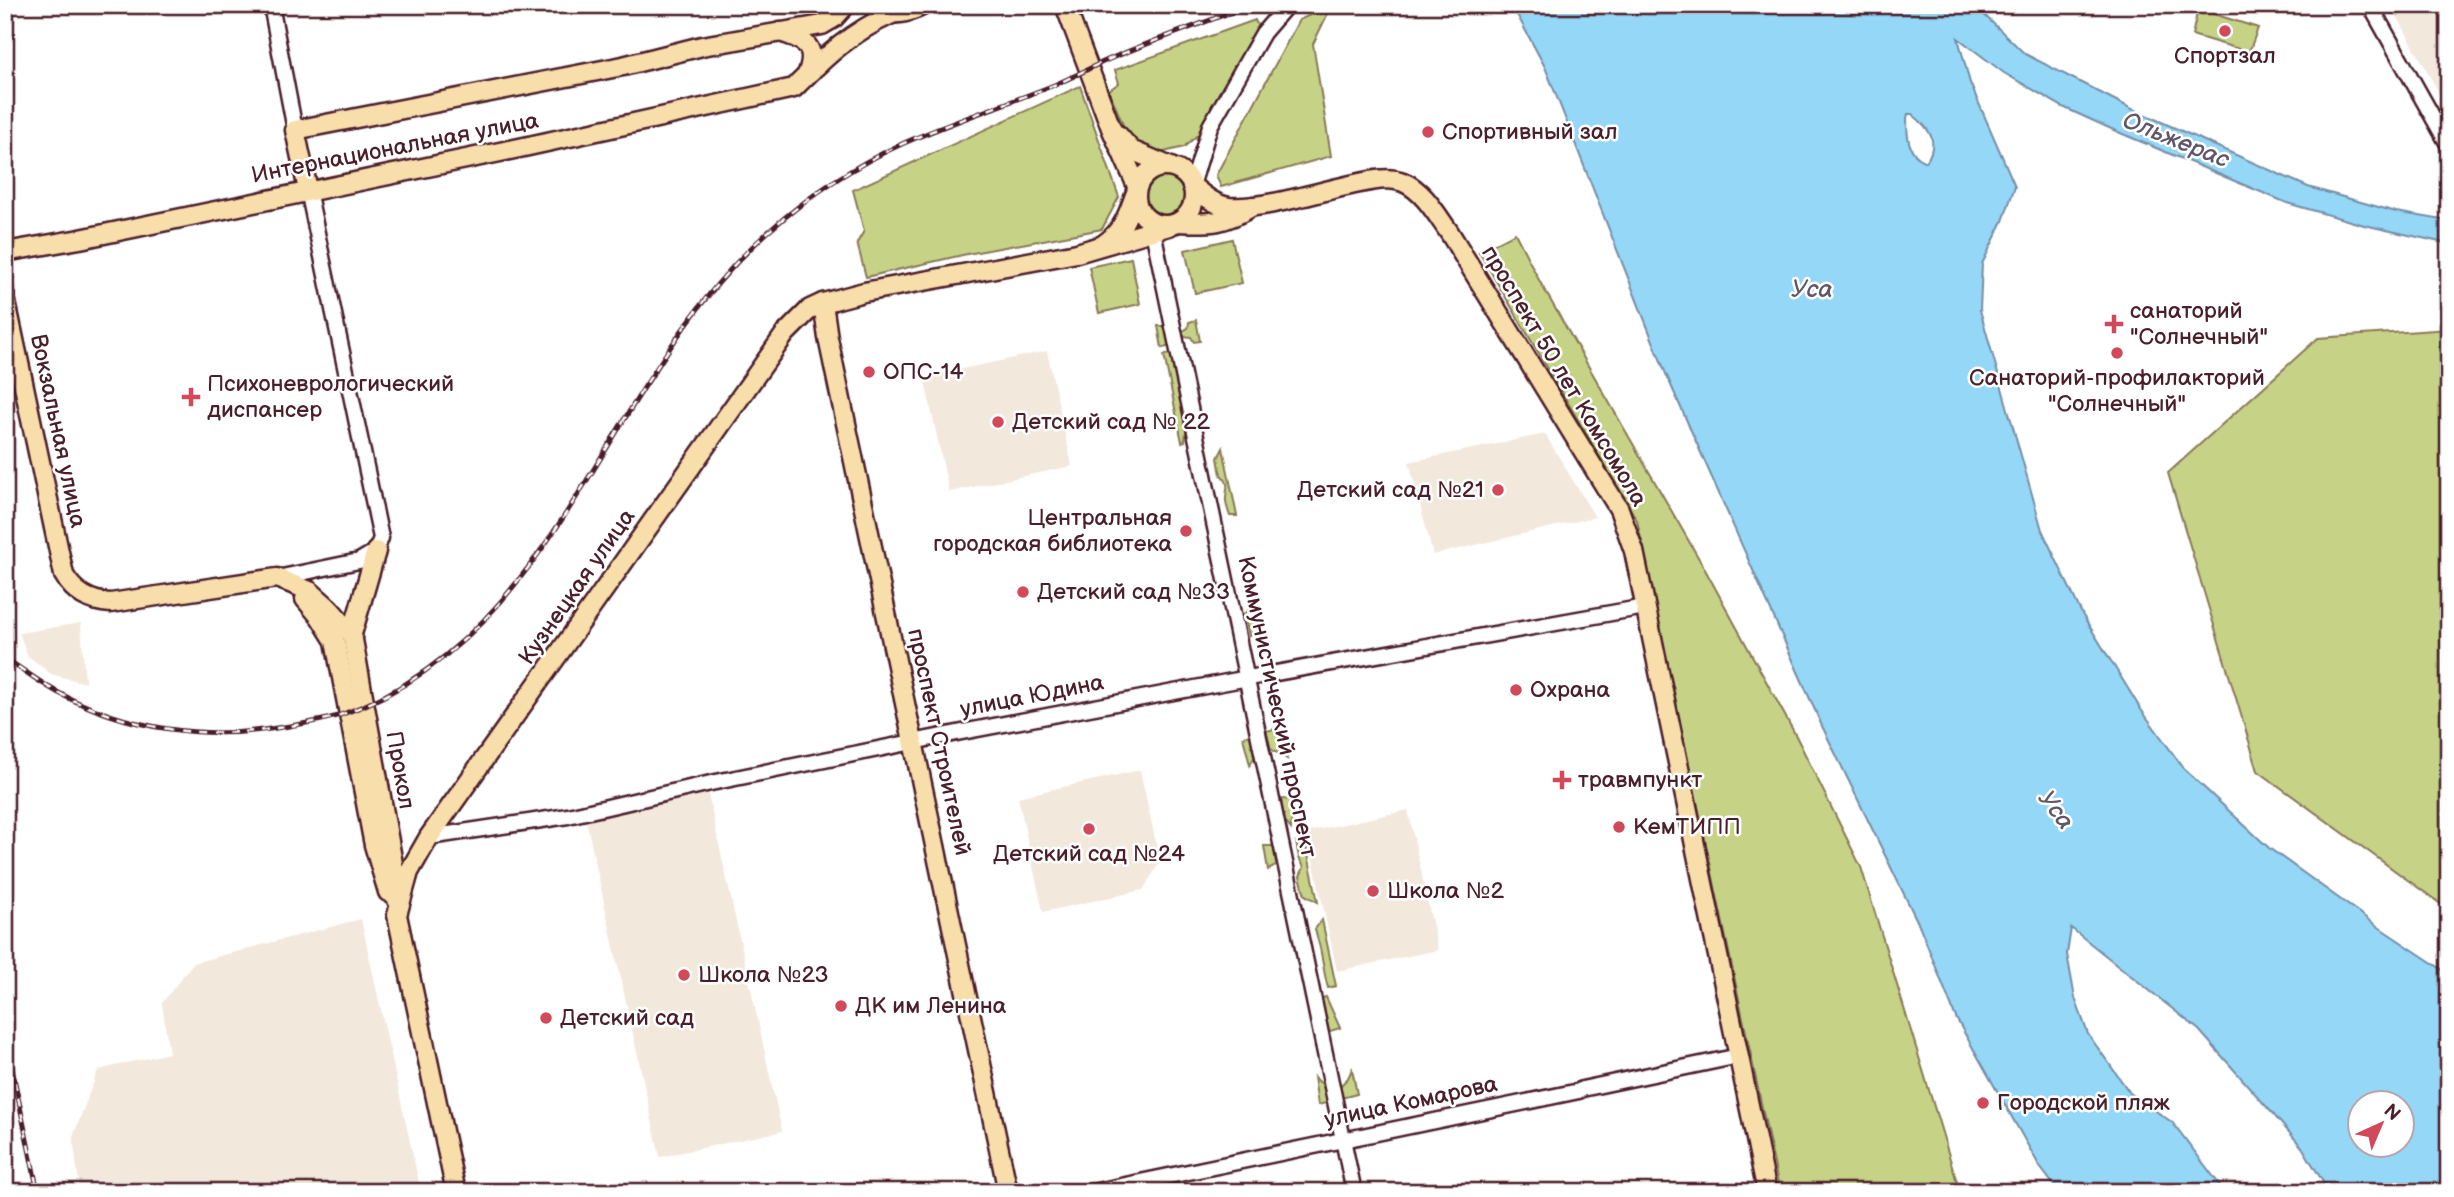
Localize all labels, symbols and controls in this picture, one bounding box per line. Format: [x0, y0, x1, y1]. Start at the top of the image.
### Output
marker: Спортзал [2217, 23, 2233, 39]
place label: Спортзал [2174, 42, 2276, 70]
water label: Ольжерас [2118, 105, 2234, 175]
street label: Интернациональная улица [249, 106, 541, 190]
place label: Спортивный зал [1442, 118, 1618, 146]
marker: Спортивный зал [1420, 124, 1436, 140]
street label: проспект 50 лет Комсомола [1475, 240, 1653, 512]
water label: Уса [1791, 275, 1833, 304]
place label: санаторий "Солнечный" [2130, 297, 2268, 351]
marker: санаторий "Солнечный" [2104, 314, 2124, 334]
street label: Вокзальная улица [24, 332, 92, 531]
marker: Санаторий-профилакторий "Солнечный" [2109, 345, 2125, 361]
place label: ОПС-14 [883, 358, 964, 386]
marker: ОПС-14 [861, 364, 877, 380]
place label: Санаторий-профилакторий "Солнечный" [1969, 364, 2265, 418]
place label: Психоневрологический диспансер [207, 370, 454, 424]
marker: Психоневрологический диспансер [181, 387, 201, 407]
place label: Детский сад № 22 [1012, 408, 1211, 436]
marker: Детский сад № 22 [990, 414, 1006, 430]
place label: Детский сад №21 [1297, 476, 1484, 504]
marker: Детский сад №21 [1490, 482, 1506, 498]
street label: Кузнецкая улица [513, 503, 641, 670]
place label: Центральная городская библиотека [933, 504, 1172, 558]
marker: Центральная городская библиотека [1178, 523, 1194, 539]
street label: Коммунистический проспект [1231, 554, 1323, 861]
place label: Детский сад №33 [1037, 578, 1230, 606]
marker: Детский сад №33 [1015, 584, 1031, 600]
street label: проспект Строителей [901, 626, 977, 858]
street label: улица Юдина [958, 668, 1107, 724]
place label: Охрана [1530, 676, 1611, 704]
marker: Охрана [1508, 682, 1524, 698]
street label: Прокол [379, 729, 421, 811]
place label: травмпункт [1578, 766, 1703, 794]
marker: травмпункт [1552, 770, 1572, 790]
water label: Уса [2032, 785, 2080, 835]
place label: КемТИПП [1633, 813, 1741, 841]
marker: КемТИПП [1611, 819, 1627, 835]
marker: Детский сад №24 [1081, 821, 1097, 837]
place label: Детский сад №24 [993, 840, 1185, 868]
place label: Школа №2 [1387, 877, 1504, 905]
marker: Школа №2 [1365, 883, 1381, 899]
place label: Школа №23 [698, 961, 829, 989]
marker: Школа №23 [676, 967, 692, 983]
place label: ДК им Ленина [855, 992, 1007, 1020]
marker: ДК им Ленина [833, 998, 849, 1014]
place label: Детский сад [560, 1004, 694, 1032]
marker: Детский сад [538, 1010, 554, 1026]
street label: улица Комарова [1322, 1070, 1500, 1134]
north arrow [2346, 1088, 2416, 1158]
place label: Городской пляж [1997, 1089, 2170, 1117]
marker: Городской пляж [1975, 1095, 1991, 1111]
text: N [2379, 1100, 2405, 1126]

